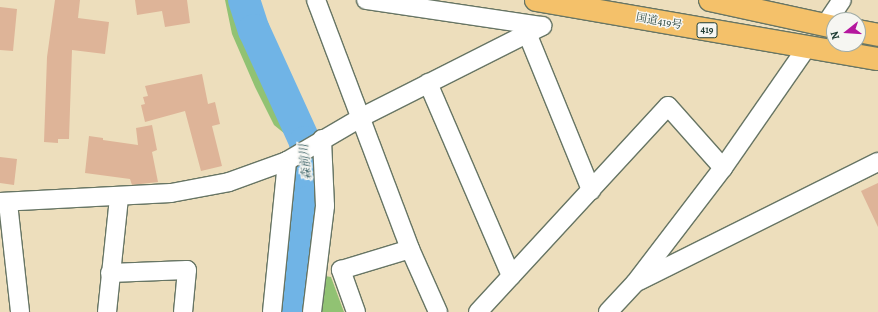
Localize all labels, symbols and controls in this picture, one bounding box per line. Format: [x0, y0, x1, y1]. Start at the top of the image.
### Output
street label: 国道419号 [635, 11, 683, 33]
north arrow [826, 12, 866, 52]
road number: 419 [696, 22, 718, 38]
text: N [827, 29, 843, 41]
water label: 森前川 [297, 143, 315, 181]

